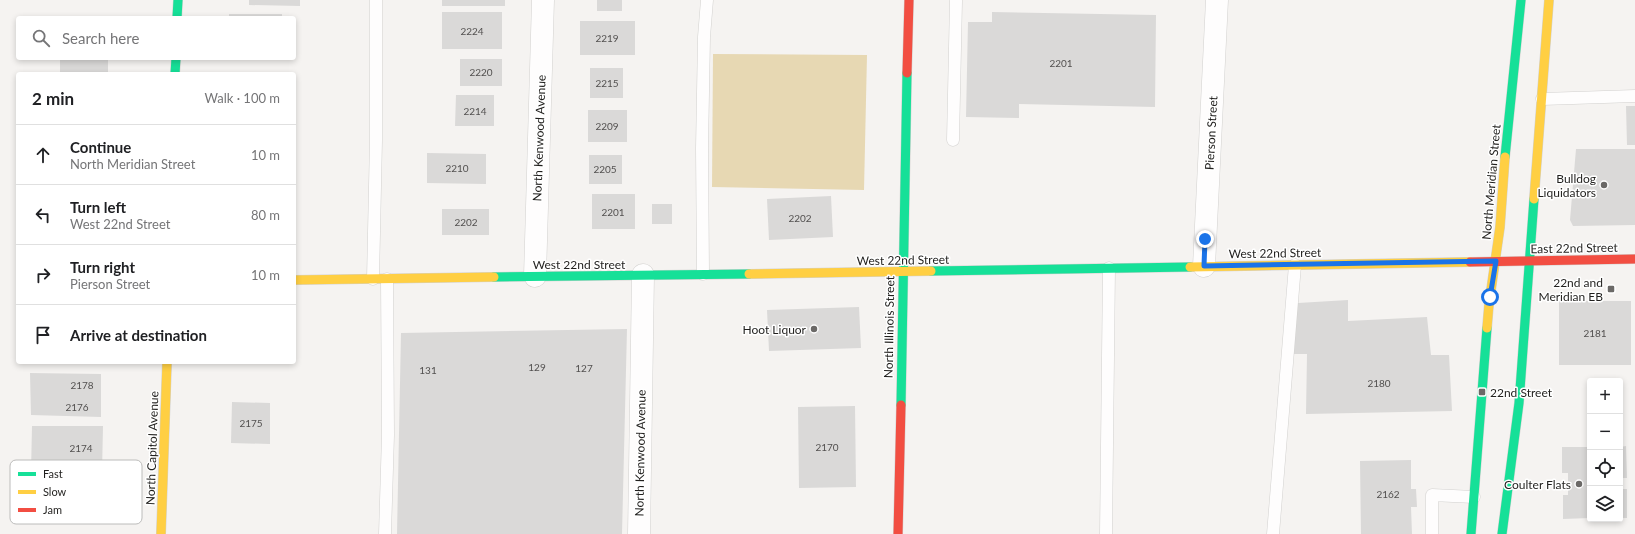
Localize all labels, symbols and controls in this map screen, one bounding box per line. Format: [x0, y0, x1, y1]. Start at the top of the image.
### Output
search box [16, 16, 296, 60]
house number: 2224 [460, 25, 484, 37]
icon: search [30, 27, 52, 49]
text: Search here [62, 29, 139, 47]
house number: 2219 [595, 32, 619, 44]
house number: 2201 [1049, 57, 1073, 69]
house number: 2220 [469, 66, 493, 78]
street label: North Kenwood Avenue [529, 74, 549, 202]
house number: 2215 [595, 77, 619, 89]
text: 2 min [32, 88, 74, 109]
text: Walk · 100 m [204, 90, 280, 106]
street label: Pierson Street [1202, 95, 1220, 170]
house number: 2214 [463, 105, 487, 117]
house number: 2209 [595, 120, 619, 132]
street label: North Meridian Street [1478, 123, 1504, 240]
text: Continue [70, 138, 131, 156]
icon: ahead [32, 144, 54, 166]
text: 10 m [251, 147, 280, 163]
text: North Meridian Street [70, 156, 195, 172]
house number: 2210 [445, 162, 469, 174]
house number: 2205 [593, 163, 617, 175]
place label: Bulldog Liquidators [1537, 171, 1596, 200]
marker: Bulldog Liquidators [1599, 180, 1609, 190]
text: Turn left [70, 198, 126, 216]
icon: left [32, 204, 54, 226]
house number: 2201 [601, 206, 625, 218]
text: 80 m [251, 207, 280, 223]
house number: 2202 [788, 212, 812, 224]
text: West 22nd Street [70, 216, 170, 232]
house number: 2202 [454, 216, 478, 228]
route end [1196, 230, 1214, 248]
street label: East 22nd Street [1530, 240, 1619, 256]
street label: West 22nd Street [1229, 245, 1322, 261]
street label: West 22nd Street [857, 252, 950, 268]
street label: West 22nd Street [533, 257, 626, 272]
text: Turn right [70, 258, 135, 276]
icon: right [32, 264, 54, 286]
text: 10 m [251, 267, 280, 283]
street label: North Illinois Street [881, 275, 897, 378]
place label: 22nd and Meridian EB [1538, 275, 1603, 304]
text: Pierson Street [70, 276, 150, 292]
marker: 22nd and Meridian EB [1606, 284, 1616, 294]
route start [1481, 288, 1499, 306]
place label: Hoot Liquor [743, 322, 807, 337]
icon: arrive [32, 324, 54, 346]
marker: Hoot Liquor [809, 324, 819, 334]
text: Arrive at destination [70, 326, 207, 344]
house number: 2181 [1583, 327, 1607, 339]
house number: 129 [528, 361, 546, 373]
house number: 127 [575, 362, 593, 374]
house number: 131 [419, 364, 437, 376]
house number: 2180 [1367, 377, 1391, 389]
map controls [1587, 378, 1623, 522]
button: + [1587, 378, 1623, 414]
house number: 2178 [70, 379, 94, 391]
place label: 22nd Street [1490, 385, 1553, 400]
marker: 22nd Street [1477, 387, 1487, 397]
street label: North Kenwood Avenue [631, 389, 649, 517]
street label: North Capitol Avenue [143, 391, 161, 505]
house number: 2176 [65, 401, 89, 413]
button: − [1587, 414, 1623, 450]
house number: 2175 [239, 417, 263, 429]
house number: 2170 [815, 441, 839, 453]
house number: 2174 [69, 442, 93, 454]
button: locate [1587, 450, 1623, 486]
legend [10, 460, 142, 524]
text: Fast [43, 467, 63, 480]
place label: Coulter Flats [1504, 477, 1571, 492]
marker: Coulter Flats [1574, 479, 1584, 489]
text: Slow [43, 485, 67, 498]
button: layers [1587, 486, 1623, 522]
house number: 2162 [1376, 488, 1400, 500]
text: Jam [43, 503, 62, 516]

